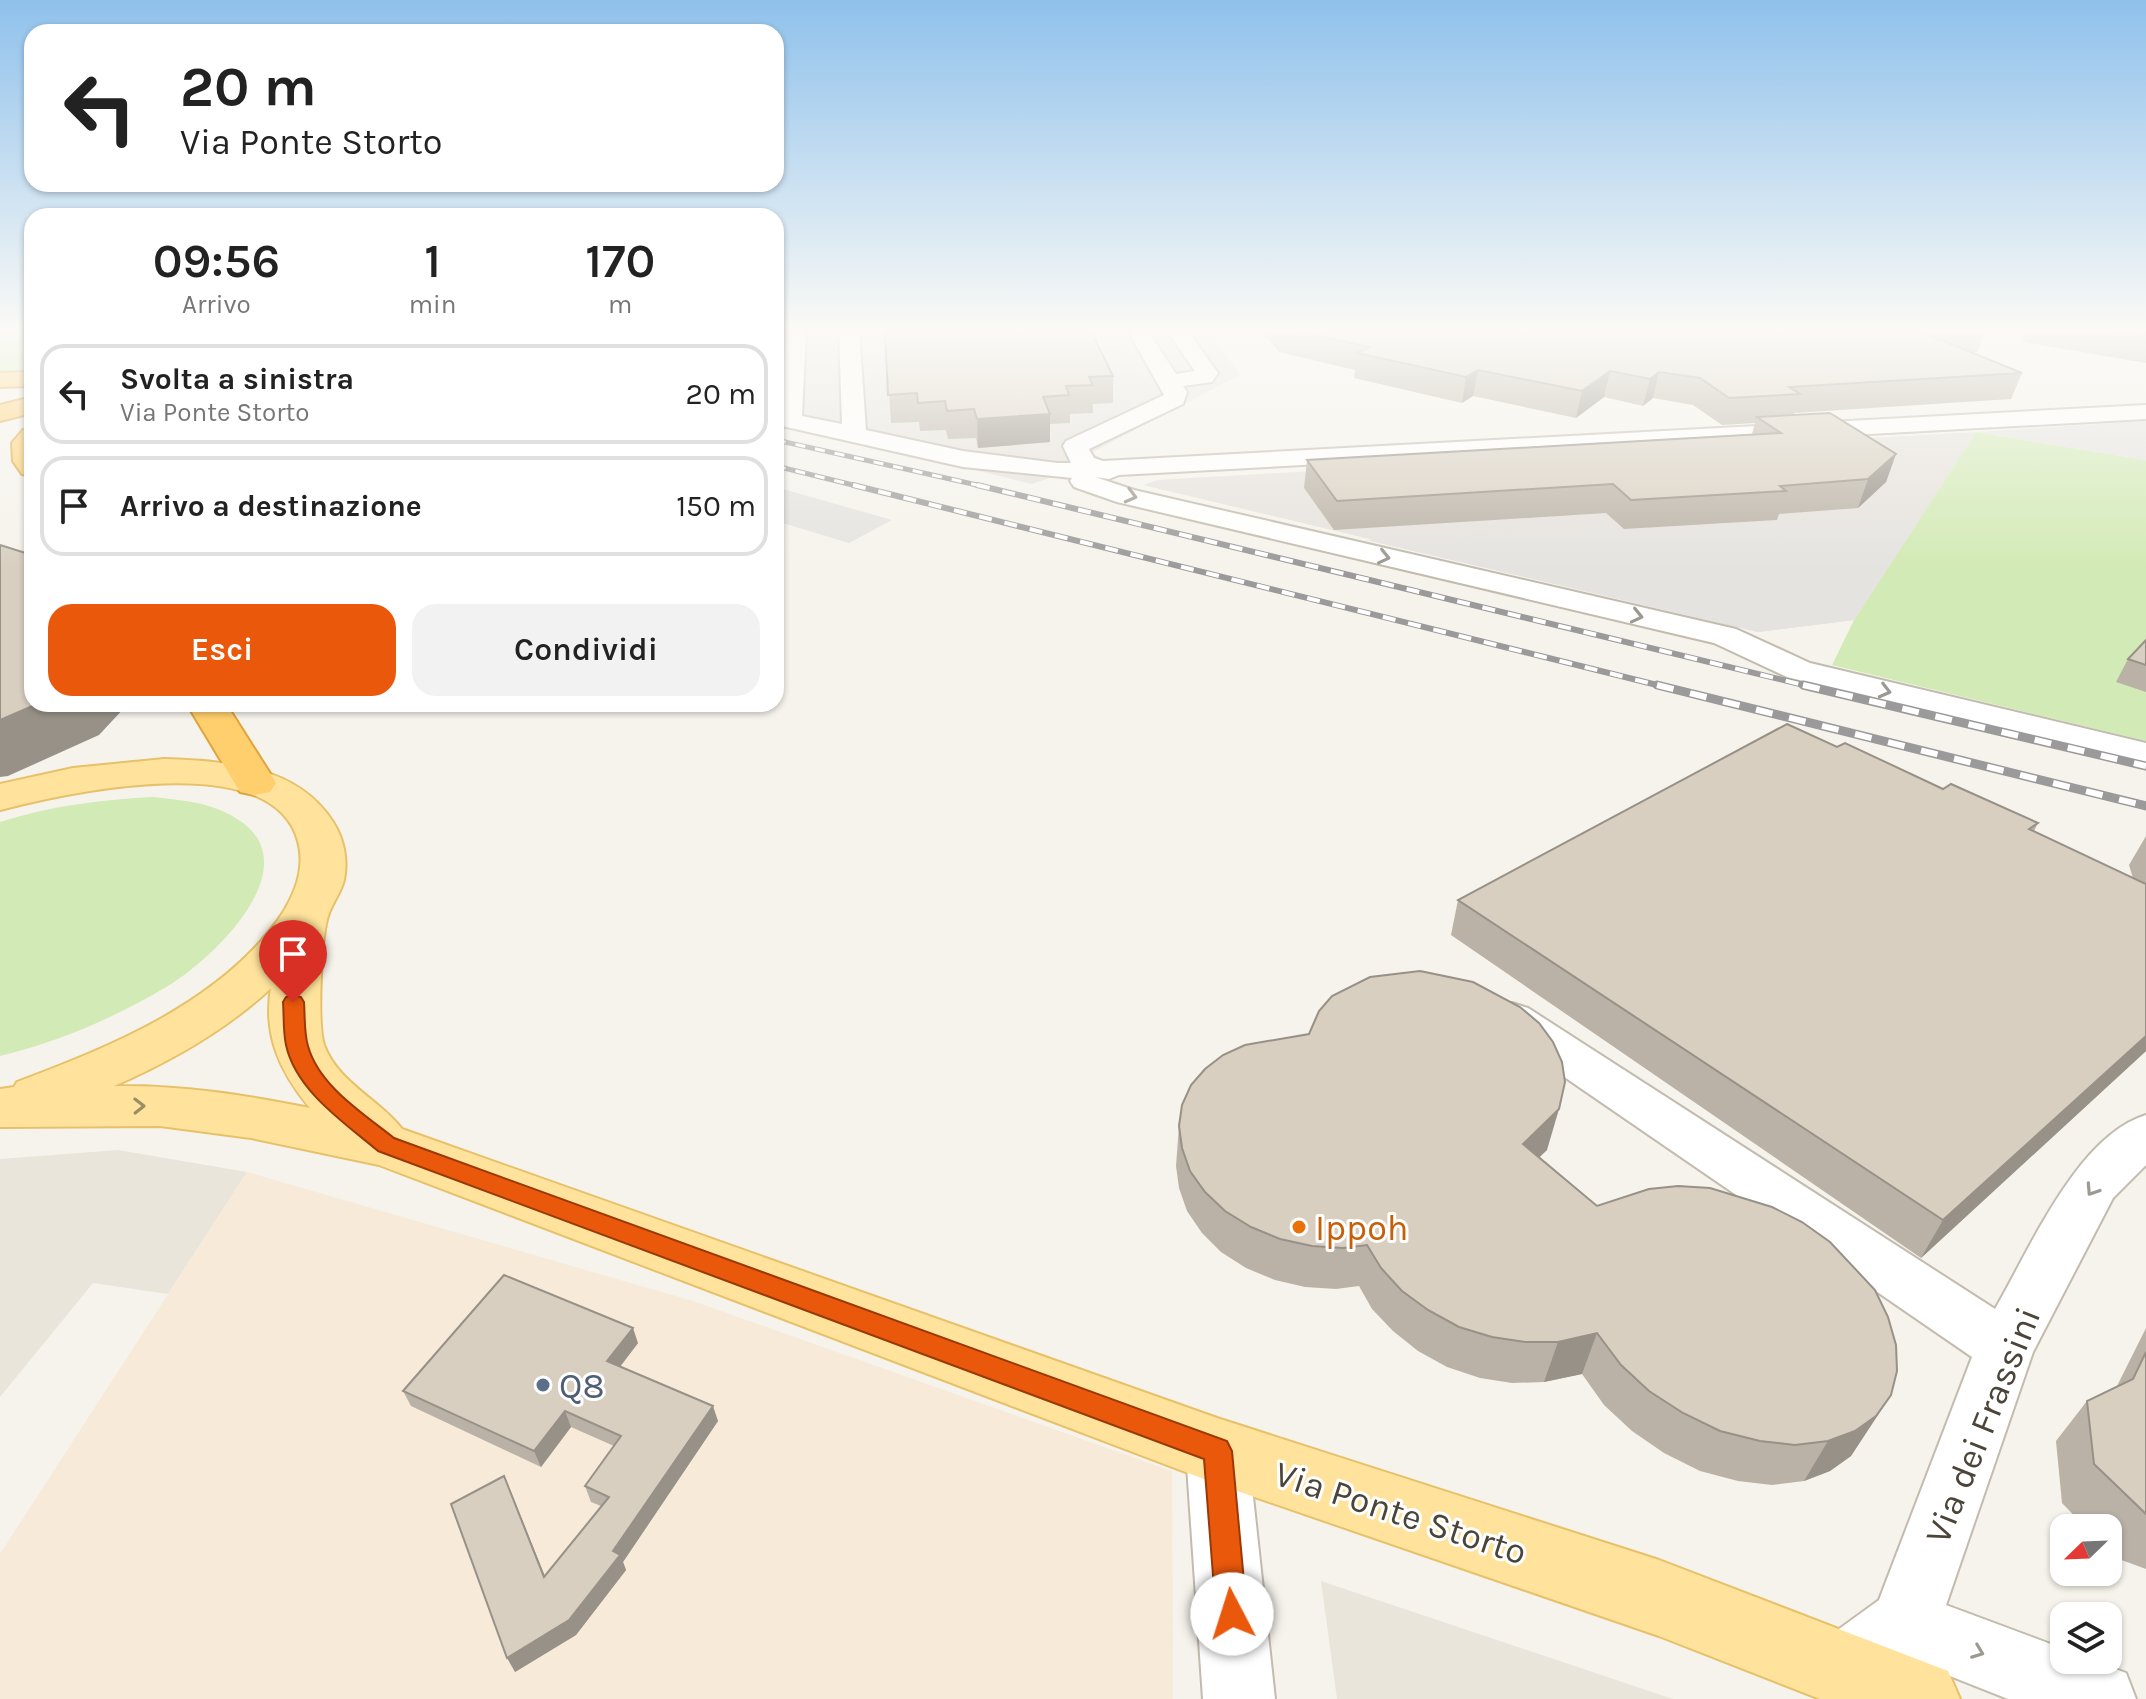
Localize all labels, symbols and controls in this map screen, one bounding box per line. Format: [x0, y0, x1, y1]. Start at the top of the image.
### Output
text: 20 m [180, 54, 317, 119]
icon: left [48, 56, 152, 160]
text: Via Ponte Storto [180, 121, 442, 163]
text: 09:56 [153, 233, 280, 289]
text: 1 [424, 233, 441, 289]
text: 170 [585, 233, 655, 289]
text: Arrivo [182, 289, 251, 320]
text: min [409, 289, 457, 320]
text: m [608, 289, 632, 320]
text: Svolta a sinistra [120, 361, 354, 397]
icon: left [52, 372, 96, 416]
text: 20 m [686, 376, 756, 412]
text: Via Ponte Storto [120, 397, 310, 428]
icon: arrive [52, 484, 96, 528]
one-way arrow [1123, 487, 1137, 504]
text: Arrivo a destinazione [120, 488, 422, 524]
text: 150 m [676, 488, 756, 524]
one-way arrow [1376, 547, 1390, 564]
button: Esci [48, 604, 396, 696]
button: Condividi [412, 604, 760, 696]
one-way arrow [1630, 607, 1643, 624]
one-way arrow [1877, 681, 1891, 698]
pin [259, 920, 327, 1002]
icon: arrive [271, 932, 315, 976]
one-way arrow [133, 1097, 146, 1115]
one-way arrow [2086, 1181, 2101, 1195]
place label: Ippoh [1315, 1207, 1409, 1249]
marker: Ippoh [1290, 1218, 1308, 1236]
street label: Via dei Frassini [1916, 1301, 2049, 1550]
place label: Q8 [559, 1365, 605, 1407]
marker: Q8 [534, 1376, 552, 1394]
street label: Via Ponte Storto [1269, 1452, 1532, 1573]
north arrow [2050, 1514, 2122, 1586]
map controls [2050, 1514, 2122, 1674]
position arrow [1190, 1572, 1274, 1656]
button: layers [2050, 1602, 2122, 1674]
one-way arrow [1970, 1642, 1984, 1659]

